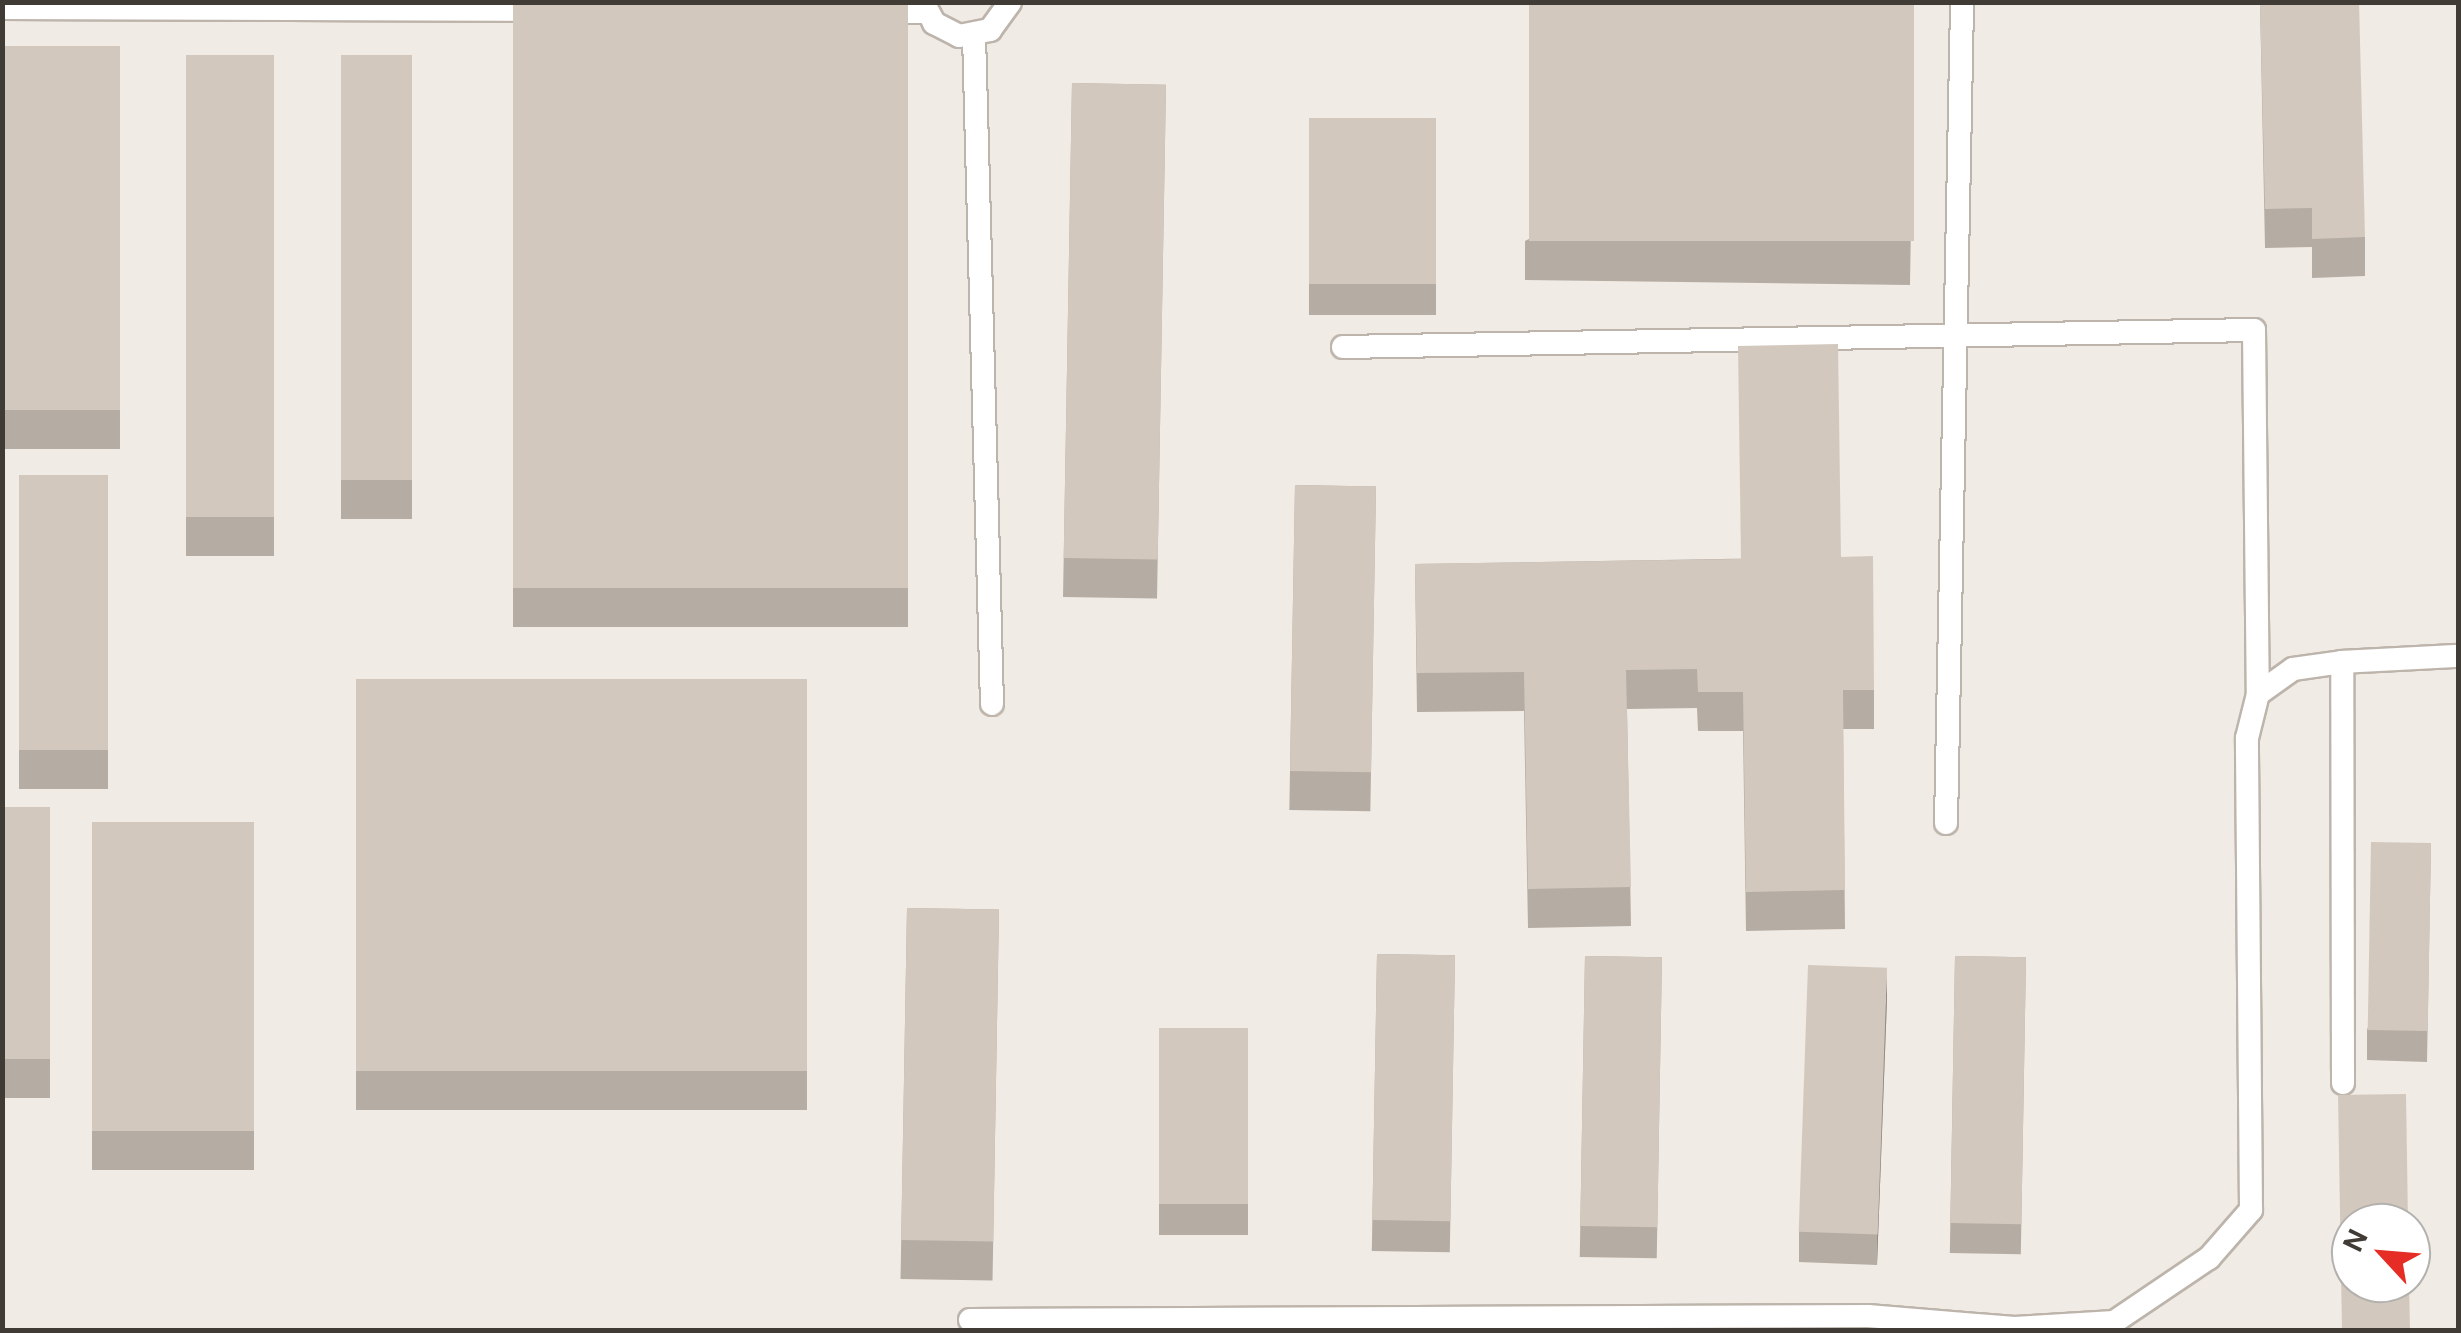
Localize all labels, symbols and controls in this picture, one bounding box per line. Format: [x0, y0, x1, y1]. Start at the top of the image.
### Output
north arrow [2331, 1203, 2431, 1303]
text: N [2334, 1223, 2376, 1258]

